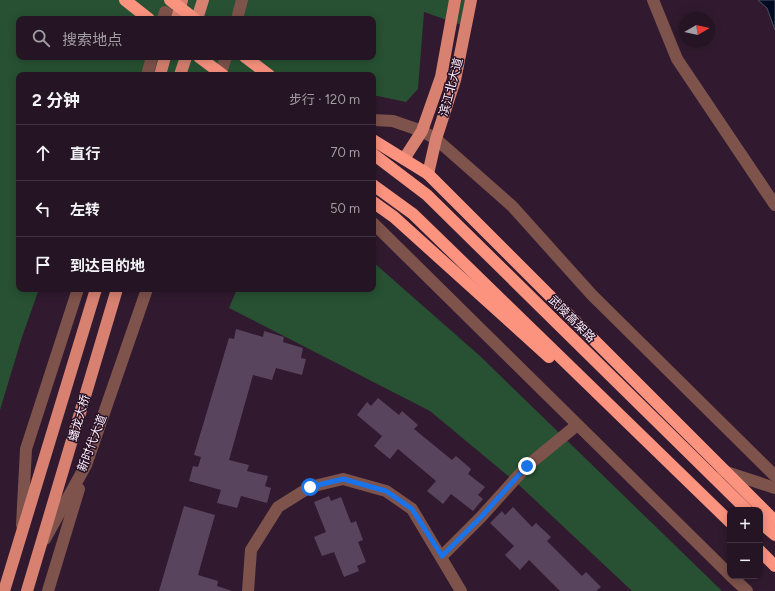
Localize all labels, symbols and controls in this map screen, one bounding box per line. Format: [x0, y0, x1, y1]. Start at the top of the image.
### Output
north arrow [679, 12, 715, 48]
search box [16, 16, 376, 60]
icon: search [30, 27, 52, 49]
text: 搜索地点 [62, 31, 122, 49]
street label: 滨江北大道 [436, 56, 466, 118]
text: 2 分钟 [32, 90, 80, 110]
text: 步行 · 120 m [289, 92, 360, 107]
icon: ahead [32, 142, 54, 164]
text: 直行 [70, 145, 100, 163]
text: 70 m [330, 145, 360, 160]
icon: left [32, 198, 54, 220]
text: 左转 [70, 201, 100, 219]
text: 50 m [330, 201, 360, 216]
icon: arrive [32, 254, 54, 276]
text: 到达目的地 [70, 257, 145, 275]
street label: 武陵高架路 [546, 293, 598, 345]
street label: 蟠龙大桥 [66, 393, 92, 443]
street label: 新时代大道 [75, 412, 109, 474]
route end [518, 457, 536, 475]
route start [301, 478, 319, 496]
map controls [727, 507, 763, 579]
button: + [727, 507, 763, 543]
button: − [727, 543, 763, 579]

